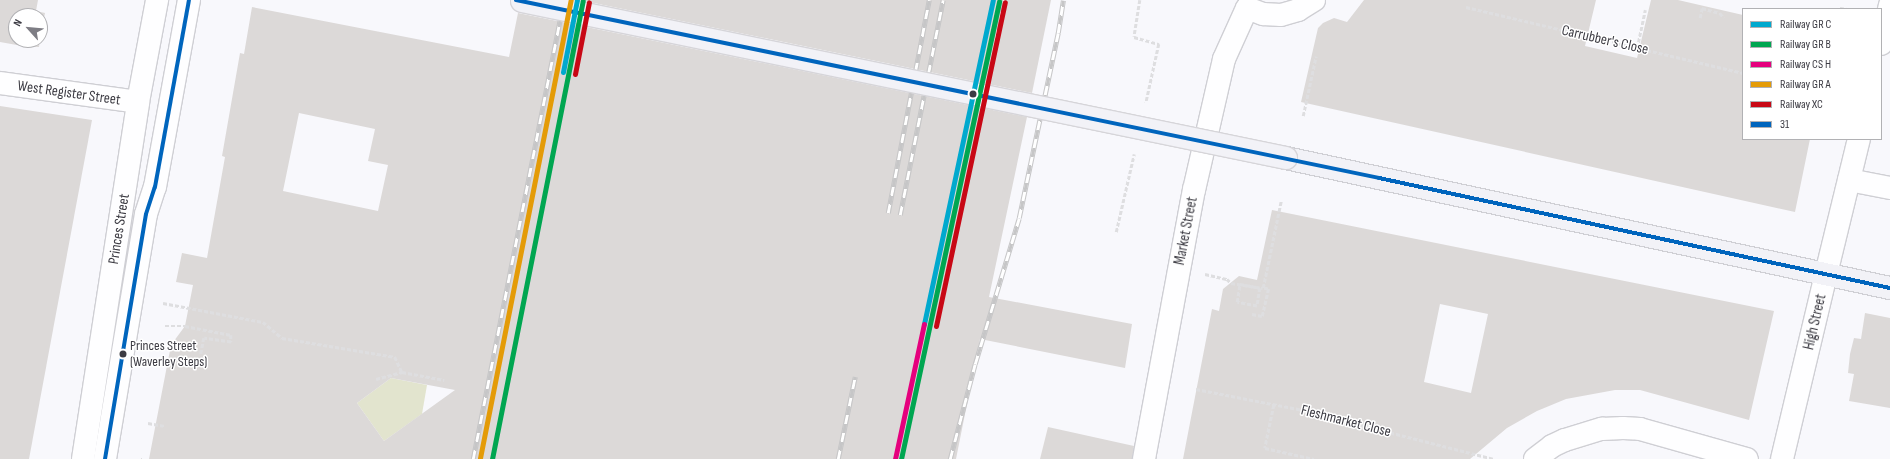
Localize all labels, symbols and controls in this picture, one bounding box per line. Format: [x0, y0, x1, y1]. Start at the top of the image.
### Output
north arrow [8, 8, 48, 48]
legend [1742, 8, 1882, 140]
text: N [11, 17, 25, 28]
text: Railway GR C [1780, 17, 1831, 32]
street label: Carrubber's Close [1560, 21, 1650, 59]
text: Railway GR B [1780, 37, 1831, 52]
text: Railway CS H [1780, 57, 1831, 72]
street label: West Register Street [16, 77, 122, 109]
text: Railway GR A [1780, 77, 1831, 92]
unlabelled marker [968, 89, 978, 99]
text: Railway XC [1780, 97, 1823, 112]
text: 31 [1780, 117, 1789, 132]
street label: Princes Street [105, 192, 133, 266]
street label: Market Street [1171, 195, 1201, 267]
street label: High Street [1800, 292, 1830, 352]
place label: Princes Street (Waverley Steps) [130, 338, 207, 370]
marker: Princes Street (Waverley Steps) [118, 349, 128, 359]
street label: Fleshmarket Close [1299, 401, 1393, 441]

